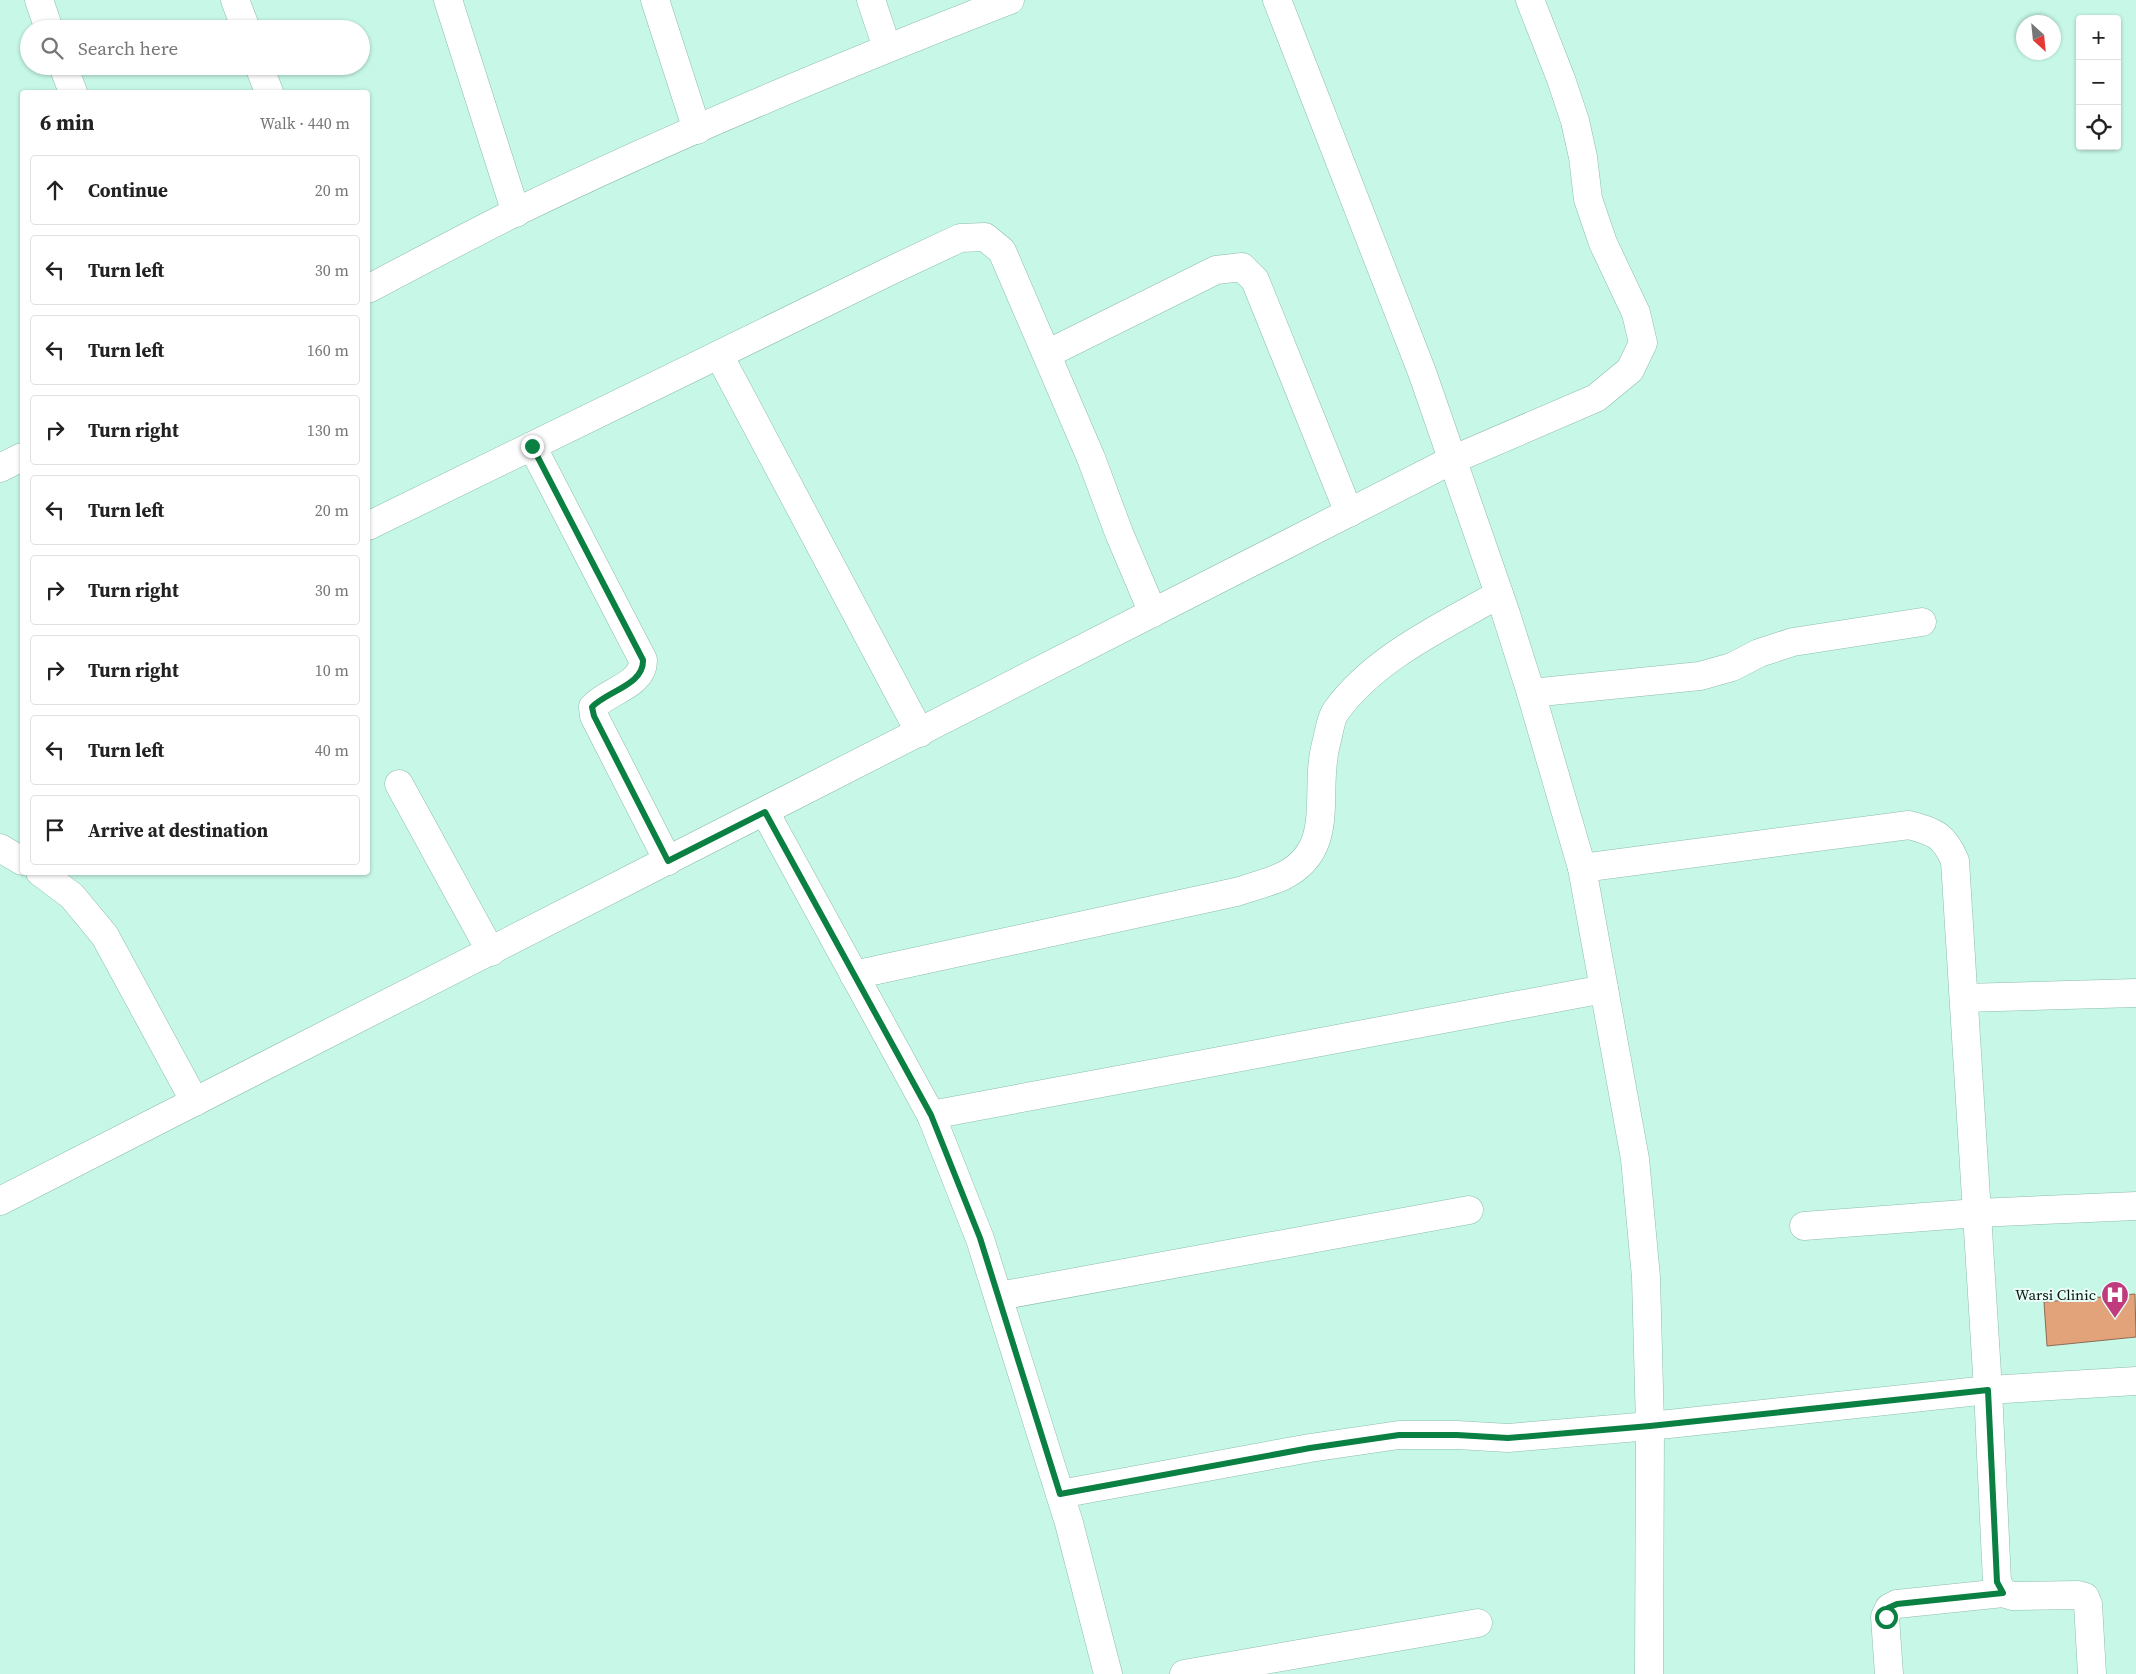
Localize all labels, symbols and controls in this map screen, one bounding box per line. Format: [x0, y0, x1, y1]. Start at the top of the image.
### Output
north arrow [2016, 15, 2061, 60]
map controls [2076, 15, 2121, 150]
button: + [2076, 15, 2121, 60]
search box [20, 20, 370, 75]
icon: search [38, 34, 66, 62]
text: Search here [78, 35, 178, 61]
button: − [2076, 60, 2121, 105]
button: locate [2076, 105, 2121, 150]
text: 6 min [40, 108, 95, 137]
text: Walk · 440 m [260, 112, 350, 134]
icon: ahead [41, 176, 69, 204]
text: Continue [88, 177, 168, 203]
text: 20 m [315, 179, 349, 201]
icon: left [41, 256, 69, 284]
text: Turn left [88, 257, 164, 283]
text: 30 m [315, 259, 349, 281]
icon: left [41, 336, 69, 364]
text: Turn left [88, 337, 164, 363]
text: 160 m [307, 339, 349, 361]
icon: right [41, 416, 69, 444]
text: Turn right [88, 417, 179, 443]
text: 130 m [307, 419, 349, 441]
route end [521, 435, 544, 458]
icon: left [41, 496, 69, 524]
text: Turn left [88, 497, 164, 523]
text: 20 m [315, 499, 349, 521]
icon: right [41, 576, 69, 604]
text: Turn right [88, 577, 179, 603]
text: 30 m [315, 579, 349, 601]
icon: right [41, 656, 69, 684]
text: Turn right [88, 657, 179, 683]
text: 10 m [315, 659, 349, 681]
icon: left [41, 736, 69, 764]
text: Turn left [88, 737, 164, 763]
text: 40 m [315, 739, 349, 761]
icon: arrive [41, 816, 69, 844]
text: Arrive at destination [88, 817, 268, 843]
hospital icon: Warsi Clinic [2100, 1280, 2130, 1319]
place label: Warsi Clinic [2015, 1284, 2096, 1305]
route start [1875, 1606, 1898, 1629]

